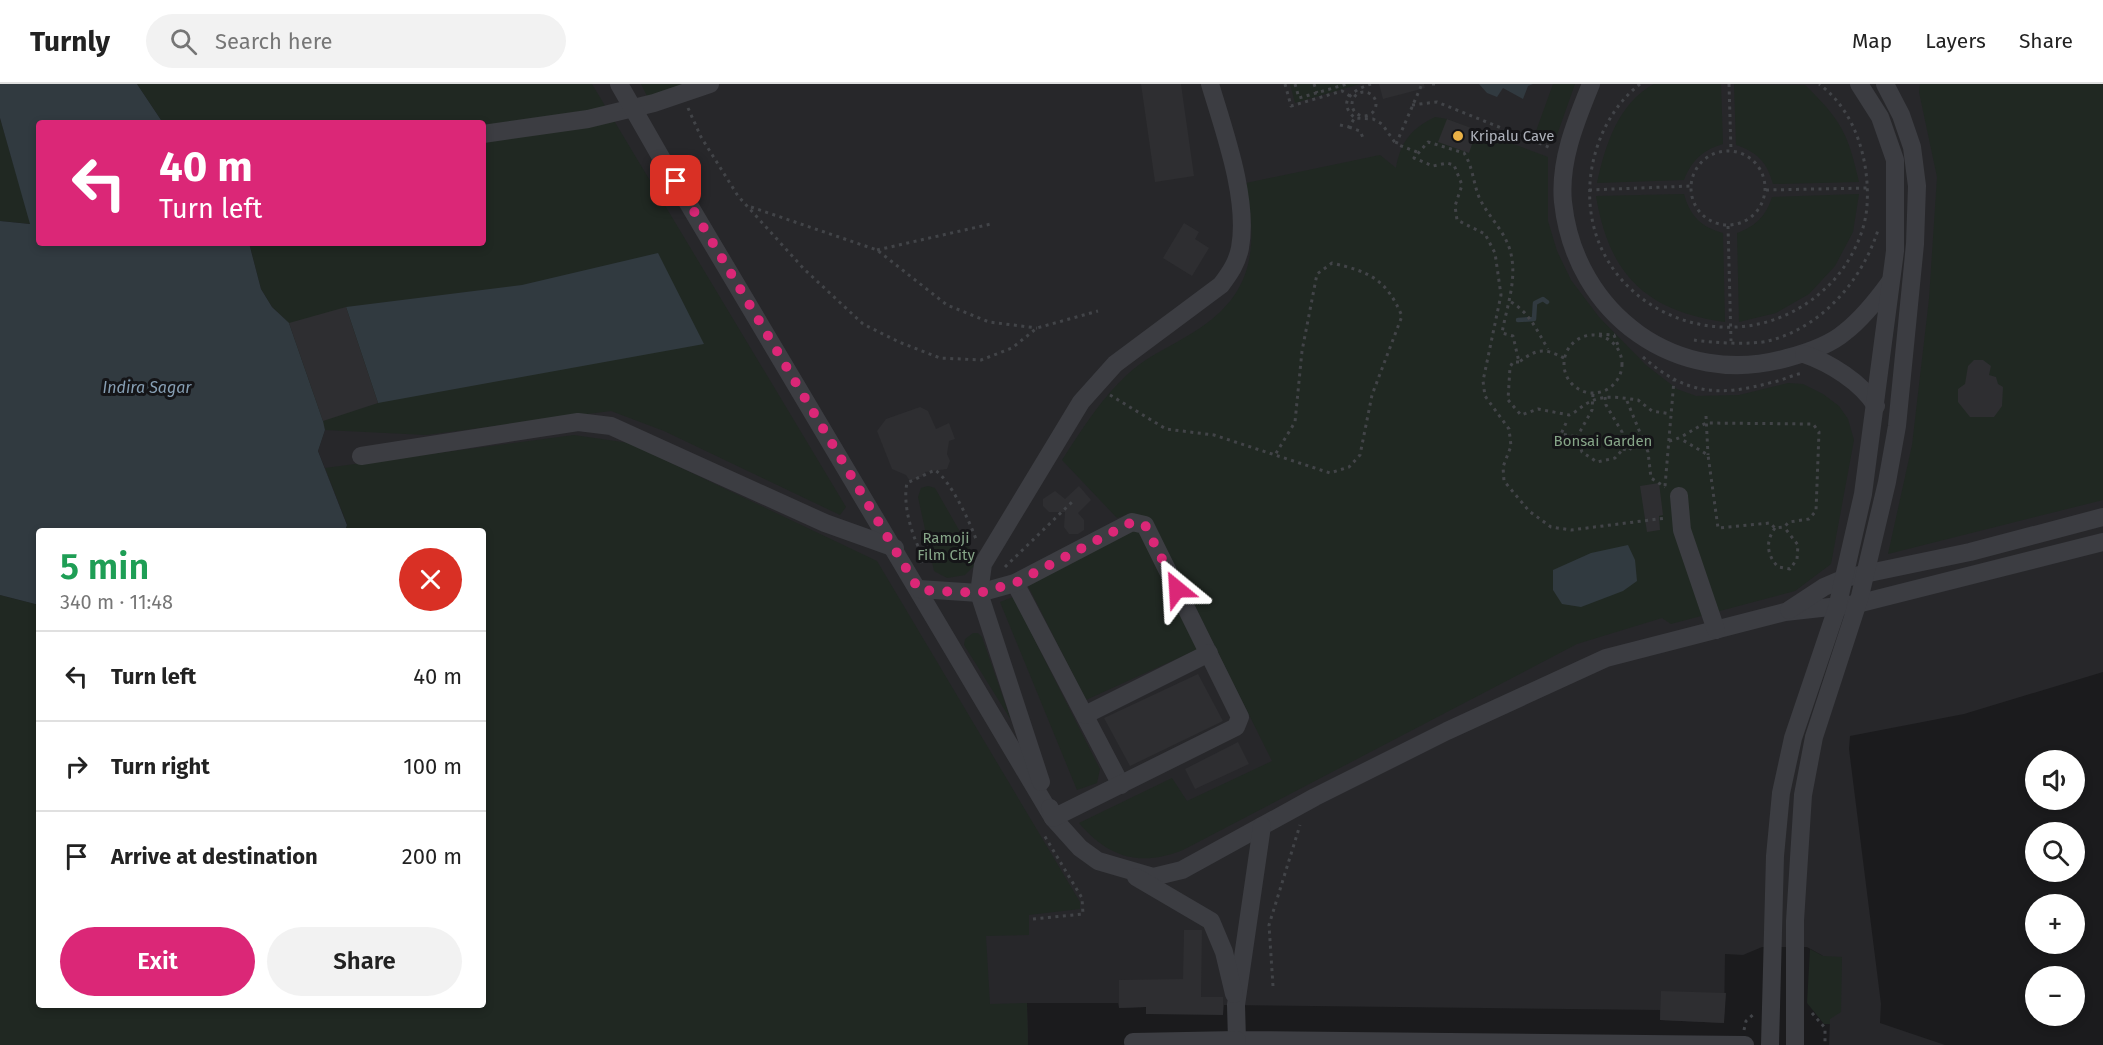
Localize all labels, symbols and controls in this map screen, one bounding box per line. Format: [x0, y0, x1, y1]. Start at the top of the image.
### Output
search box [146, 14, 566, 68]
text: Turnly [30, 25, 110, 58]
icon: search [167, 25, 200, 58]
text: Search here [215, 28, 332, 55]
text: Map [1852, 28, 1892, 54]
text: Layers [1925, 28, 1986, 54]
text: Share [2019, 28, 2073, 54]
place label: Kripalu Cave [1470, 127, 1554, 145]
marker: Kripalu Cave [1451, 129, 1465, 143]
text: 40 m [159, 142, 253, 192]
icon: left [60, 144, 138, 222]
pin [650, 155, 701, 206]
icon: arrive [659, 164, 692, 197]
text: Turn left [159, 193, 262, 225]
water label: Indira Sagar [103, 378, 192, 397]
park label: Bonsai Garden [1554, 432, 1652, 450]
park label: Ramoji Film City [917, 529, 975, 564]
text: 5 min [60, 545, 149, 589]
button: close [399, 548, 462, 611]
position arrow [1145, 557, 1209, 621]
text: 340 m · 11:48 [60, 590, 173, 614]
icon: left [60, 660, 93, 693]
text: Turn left [111, 663, 196, 690]
text: 40 m [413, 663, 462, 690]
icon: right [60, 750, 93, 783]
map controls [2025, 750, 2085, 1026]
button: sound [2025, 750, 2085, 810]
text: Turn right [111, 753, 210, 780]
text: 100 m [403, 753, 462, 780]
button: search [2025, 822, 2085, 882]
icon: arrive [60, 840, 93, 873]
text: Arrive at destination [111, 843, 318, 870]
text: 200 m [402, 843, 462, 870]
button: + [2025, 894, 2085, 954]
button: Exit [60, 927, 255, 996]
button: Share [267, 927, 462, 996]
button: − [2025, 966, 2085, 1026]

